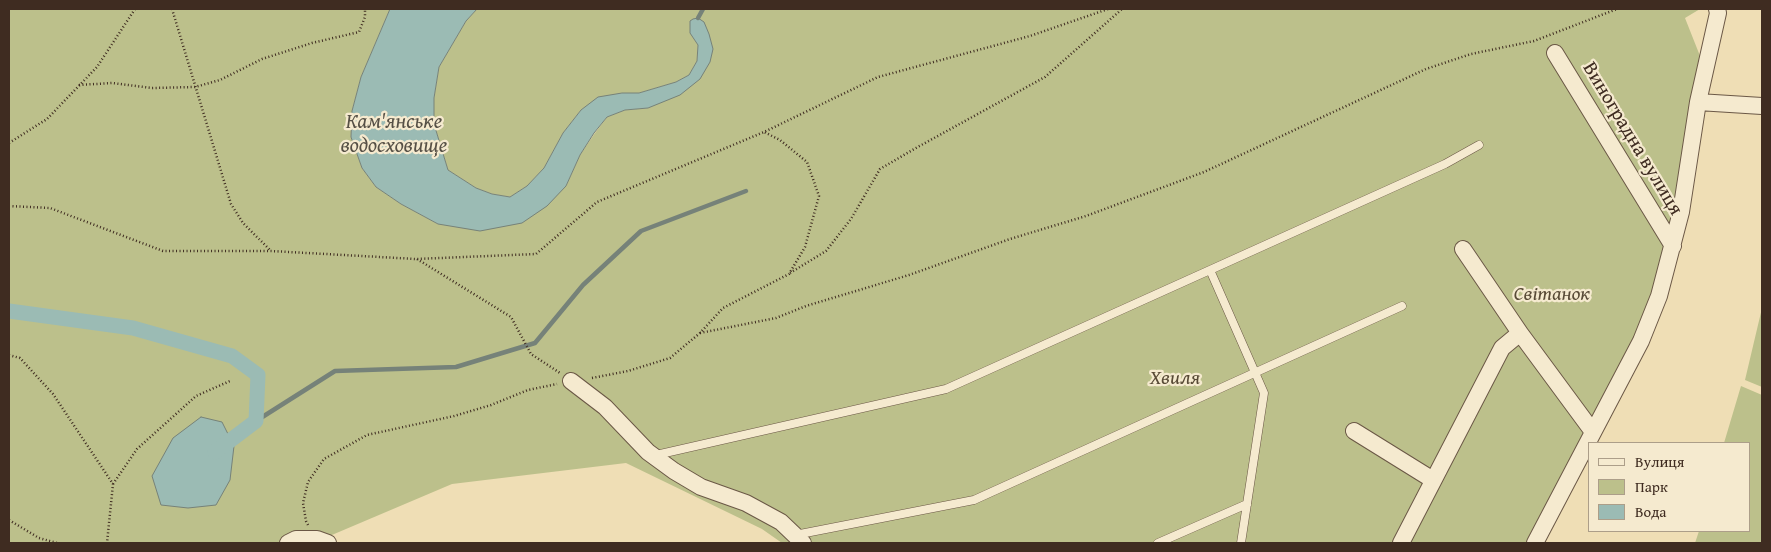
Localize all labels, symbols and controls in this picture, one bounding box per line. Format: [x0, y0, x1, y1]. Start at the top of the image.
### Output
street label: Виноградна вулиця [1577, 58, 1687, 220]
water label: Кам'янське водосховище [341, 110, 447, 160]
park label: Світанок [1514, 283, 1590, 307]
park label: Хвиля [1150, 367, 1200, 391]
legend [1588, 442, 1751, 532]
text: Вулиця [1635, 451, 1684, 472]
text: Парк [1635, 476, 1668, 497]
text: Вода [1635, 501, 1666, 522]

